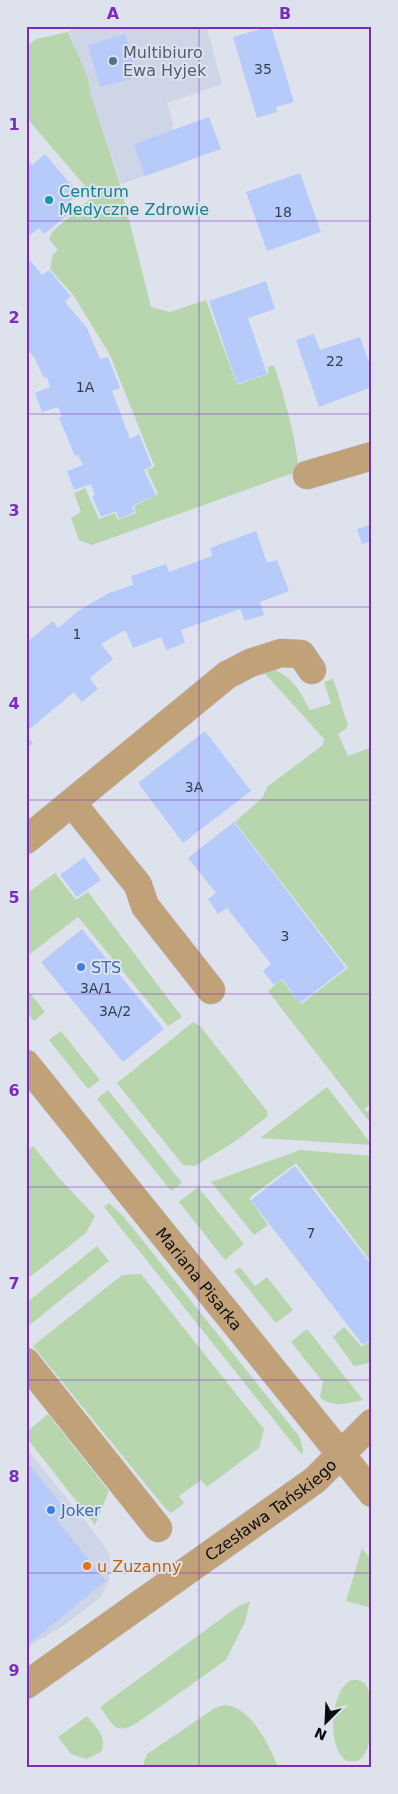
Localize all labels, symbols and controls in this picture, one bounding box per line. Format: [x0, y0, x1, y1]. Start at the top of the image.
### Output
text: A [107, 4, 120, 23]
text: B [279, 4, 291, 23]
place label: Multibiuro Ewa Hyjek [123, 43, 207, 80]
marker: Multibiuro Ewa Hyjek [107, 55, 119, 67]
house number: 35 [254, 61, 272, 77]
text: 1 [8, 115, 20, 134]
place label: Centrum Medyczne Zdrowie [59, 182, 209, 219]
marker: Centrum Medyczne Zdrowie [43, 194, 55, 206]
house number: 18 [274, 204, 292, 220]
text: 2 [8, 308, 20, 327]
house number: 22 [326, 353, 344, 369]
house number: 1A [76, 379, 95, 395]
text: 3 [8, 501, 20, 520]
house number: 1 [73, 626, 81, 642]
text: 4 [8, 694, 20, 713]
house number: 3A [185, 779, 204, 795]
text: 5 [8, 888, 20, 907]
house number: 3 [281, 928, 289, 944]
place label: STS [91, 958, 121, 977]
marker: STS [75, 961, 87, 973]
house number: 3A/1 [80, 980, 112, 996]
house number: 3A/2 [99, 1003, 131, 1019]
text: 6 [8, 1081, 20, 1100]
street label: Mariana Pisarka [152, 1224, 246, 1334]
house number: 7 [307, 1225, 315, 1241]
text: 7 [8, 1274, 20, 1293]
street label: Czesława Tańskiego [201, 1455, 340, 1565]
text: 8 [8, 1467, 20, 1486]
place label: Joker [60, 1501, 101, 1520]
marker: Joker [45, 1504, 57, 1516]
place label: u Zuzanny [97, 1557, 181, 1576]
marker: u Zuzanny [81, 1560, 93, 1572]
text: 9 [8, 1661, 20, 1680]
north arrow [300, 1696, 350, 1746]
text: N [312, 1724, 329, 1744]

